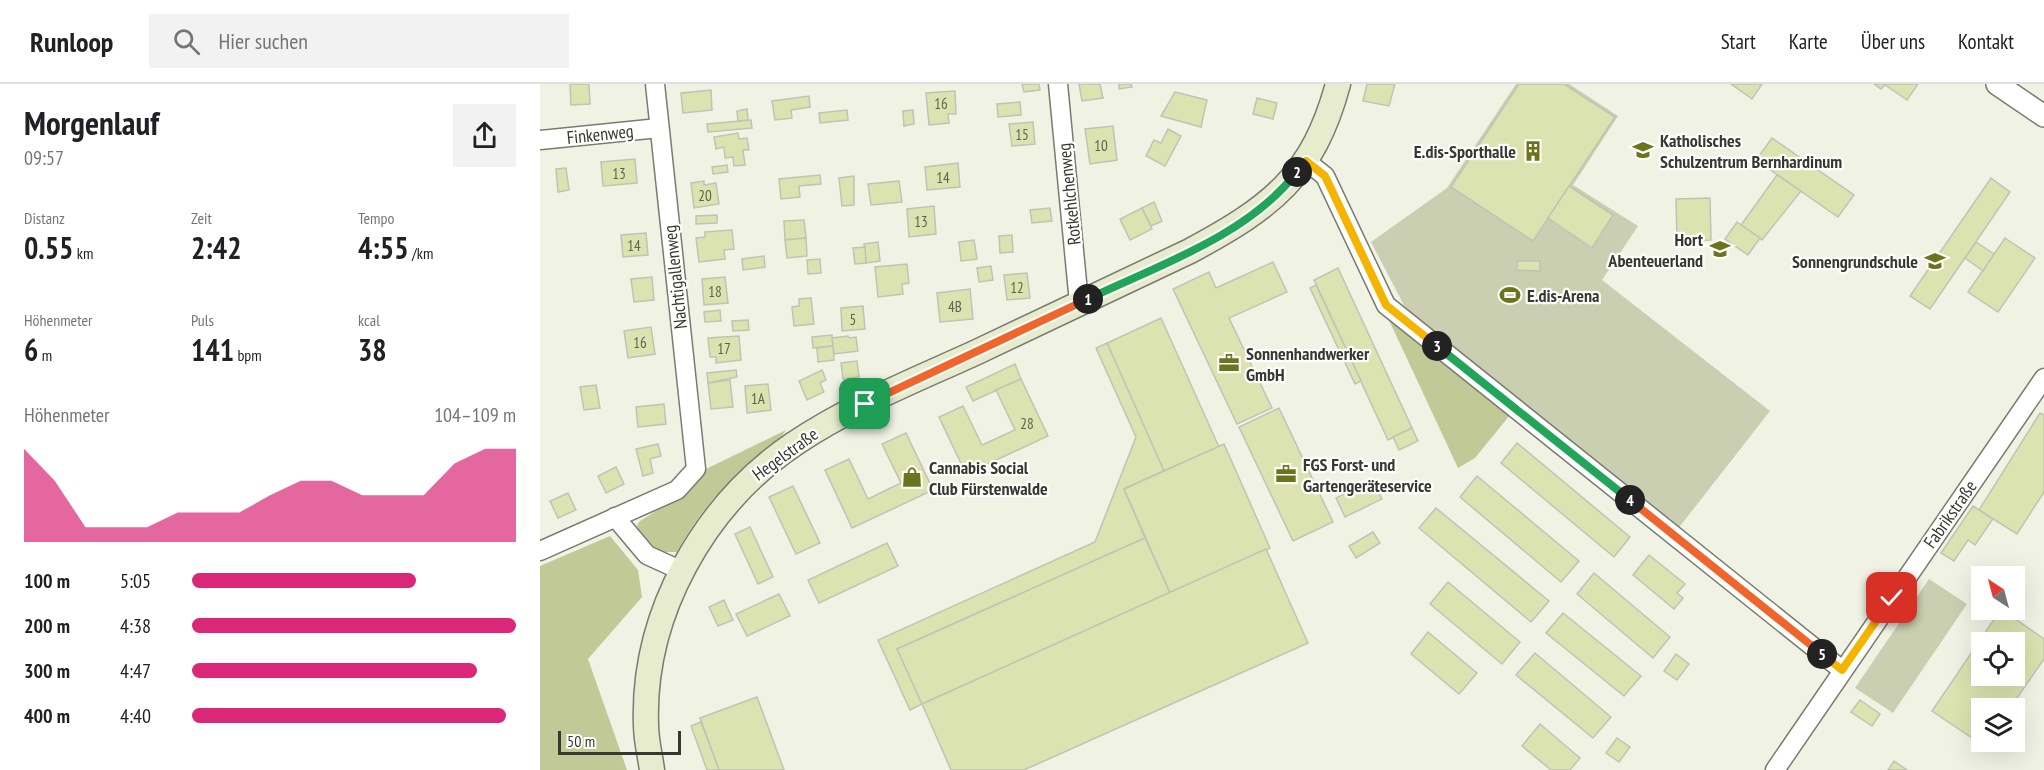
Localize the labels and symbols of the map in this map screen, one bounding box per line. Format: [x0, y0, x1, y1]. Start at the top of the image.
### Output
house number: 16 [934, 94, 948, 113]
street label: Finkenweg [566, 119, 634, 149]
house number: 15 [1015, 125, 1029, 144]
place label: Katholisches Schulzentrum Bernhardinum [1660, 129, 1842, 173]
house number: 10 [1094, 136, 1108, 155]
school or university icon: Katholisches Schulzentrum Bernhardinum [1631, 138, 1655, 162]
building icon: E.dis-Sporthalle [1521, 139, 1545, 163]
place label: E.dis-Sporthalle [1414, 140, 1516, 163]
street label: Rotkehlchenweg [1052, 142, 1086, 246]
pin: 2 [1282, 157, 1312, 187]
house number: 13 [612, 164, 626, 183]
house number: 14 [936, 168, 950, 187]
house number: 20 [698, 186, 712, 205]
house number: 13 [914, 212, 928, 231]
street label: Nachtigallenweg [658, 224, 692, 330]
place label: Hort Abenteuerland [1607, 228, 1704, 272]
house number: 14 [627, 236, 641, 255]
school or university icon: Hort Abenteuerland [1708, 237, 1732, 261]
school or university icon: Sonnengrundschule [1923, 249, 1947, 273]
place label: Sonnengrundschule [1792, 250, 1918, 273]
house number: 12 [1010, 278, 1024, 297]
house number: 18 [708, 282, 722, 301]
sports icon: E.dis-Arena [1498, 283, 1522, 307]
pin: 1 [1073, 284, 1103, 314]
place label: E.dis-Arena [1527, 284, 1599, 307]
house number: 4B [948, 297, 962, 316]
house number: 5 [850, 310, 856, 329]
pin: 3 [1422, 331, 1452, 361]
house number: 16 [633, 333, 647, 352]
house number: 17 [717, 339, 731, 358]
place label: Sonnenhandwerker GmbH [1246, 342, 1370, 386]
office icon: Sonnenhandwerker GmbH [1217, 351, 1241, 375]
pin [839, 378, 890, 429]
house number: 1A [751, 389, 766, 408]
house number: 28 [1020, 414, 1034, 433]
street label: Hegelstraße [748, 422, 822, 486]
place label: FGS Forst- und Gartengeräteservice [1303, 453, 1432, 497]
place label: Cannabis Social Club Fürstenwalde [929, 456, 1048, 500]
office icon: FGS Forst- und Gartengeräteservice [1274, 462, 1298, 486]
shop icon: Cannabis Social Club Fürstenwalde [900, 465, 924, 489]
street label: Fabrikstraße [1918, 476, 1982, 552]
pin: 4 [1615, 485, 1645, 515]
north arrow [1971, 566, 2025, 620]
pin [1866, 572, 1917, 623]
pin: 5 [1807, 639, 1837, 669]
scale bar [558, 728, 681, 756]

